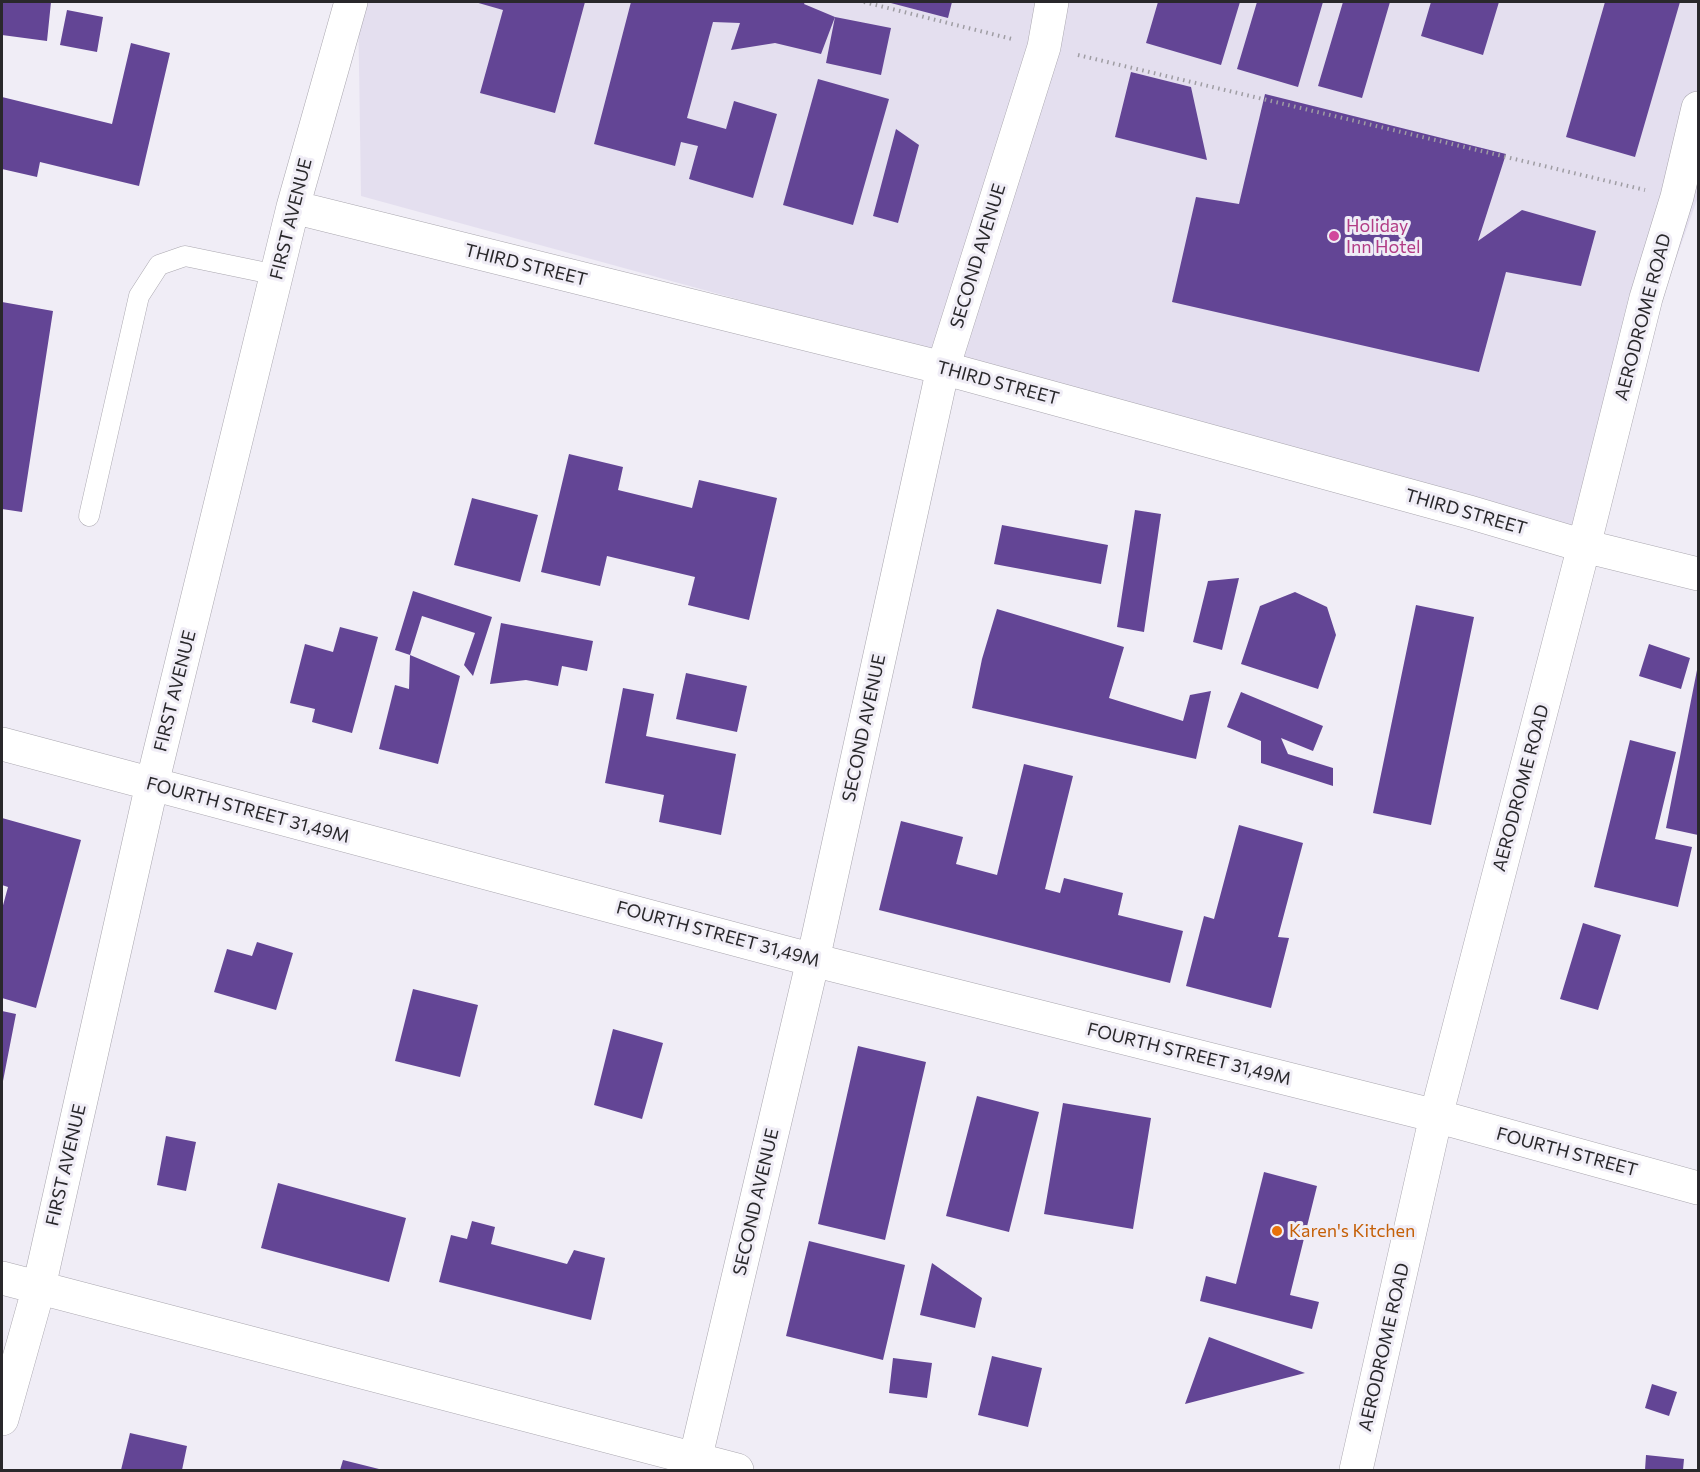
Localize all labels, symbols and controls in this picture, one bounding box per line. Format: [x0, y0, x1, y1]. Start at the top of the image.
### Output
street label: FIRST AVENUE [265, 156, 317, 282]
street label: SECOND AVENUE [946, 181, 1010, 331]
place label: Holiday Inn Hotel [1346, 215, 1421, 258]
marker: Holiday Inn Hotel [1327, 229, 1341, 243]
street label: AERODROME ROAD [1610, 231, 1676, 403]
street label: THIRD STREET [462, 239, 590, 291]
street label: THIRD STREET [935, 356, 1061, 410]
street label: THIRD STREET [1403, 484, 1529, 540]
street label: FIRST AVENUE [149, 628, 201, 754]
street label: SECOND AVENUE [838, 652, 890, 804]
street label: AERODROME ROAD [1488, 702, 1554, 874]
street label: FOURTH STREET 31,49M [144, 772, 352, 848]
street label: FOURTH STREET 31,49M [614, 896, 822, 972]
street label: FOURTH STREET 31,49M [1085, 1018, 1293, 1090]
street label: FIRST AVENUE [41, 1102, 91, 1228]
street label: FOURTH STREET [1494, 1123, 1640, 1181]
street label: SECOND AVENUE [729, 1126, 783, 1278]
place label: Karen's Kitchen [1289, 1220, 1415, 1242]
marker: Karen's Kitchen [1270, 1224, 1284, 1238]
street label: AERODROME ROAD [1354, 1261, 1414, 1433]

